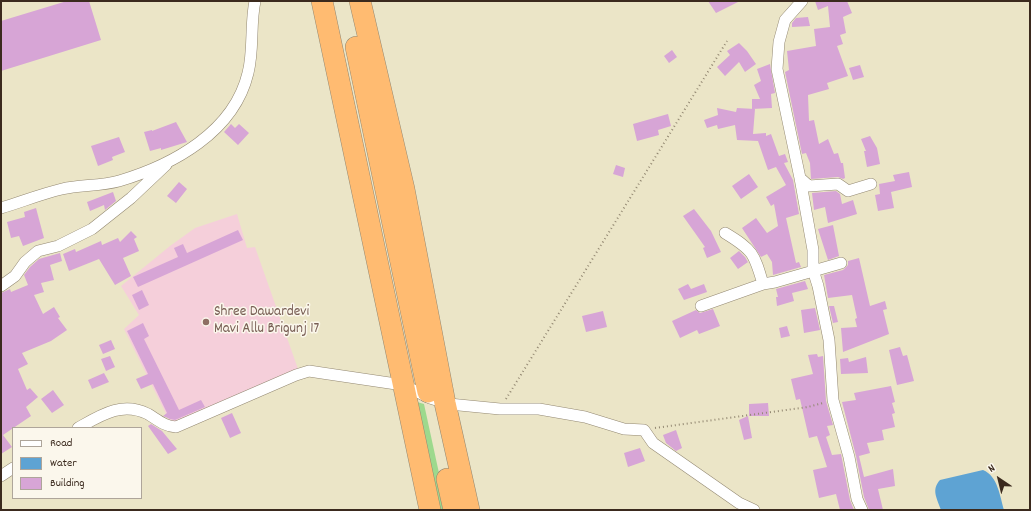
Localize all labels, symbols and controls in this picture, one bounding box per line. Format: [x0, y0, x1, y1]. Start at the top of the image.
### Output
place label: Shree Dawardevi Mavi Allu Brigunj 17 [214, 304, 319, 339]
marker: Shree Dawardevi Mavi Allu Brigunj 17 [201, 317, 211, 327]
legend [12, 427, 142, 499]
text: Road [50, 435, 72, 452]
text: Water [50, 455, 77, 472]
north arrow [979, 459, 1019, 499]
text: N [985, 461, 999, 477]
text: Building [50, 475, 85, 492]

